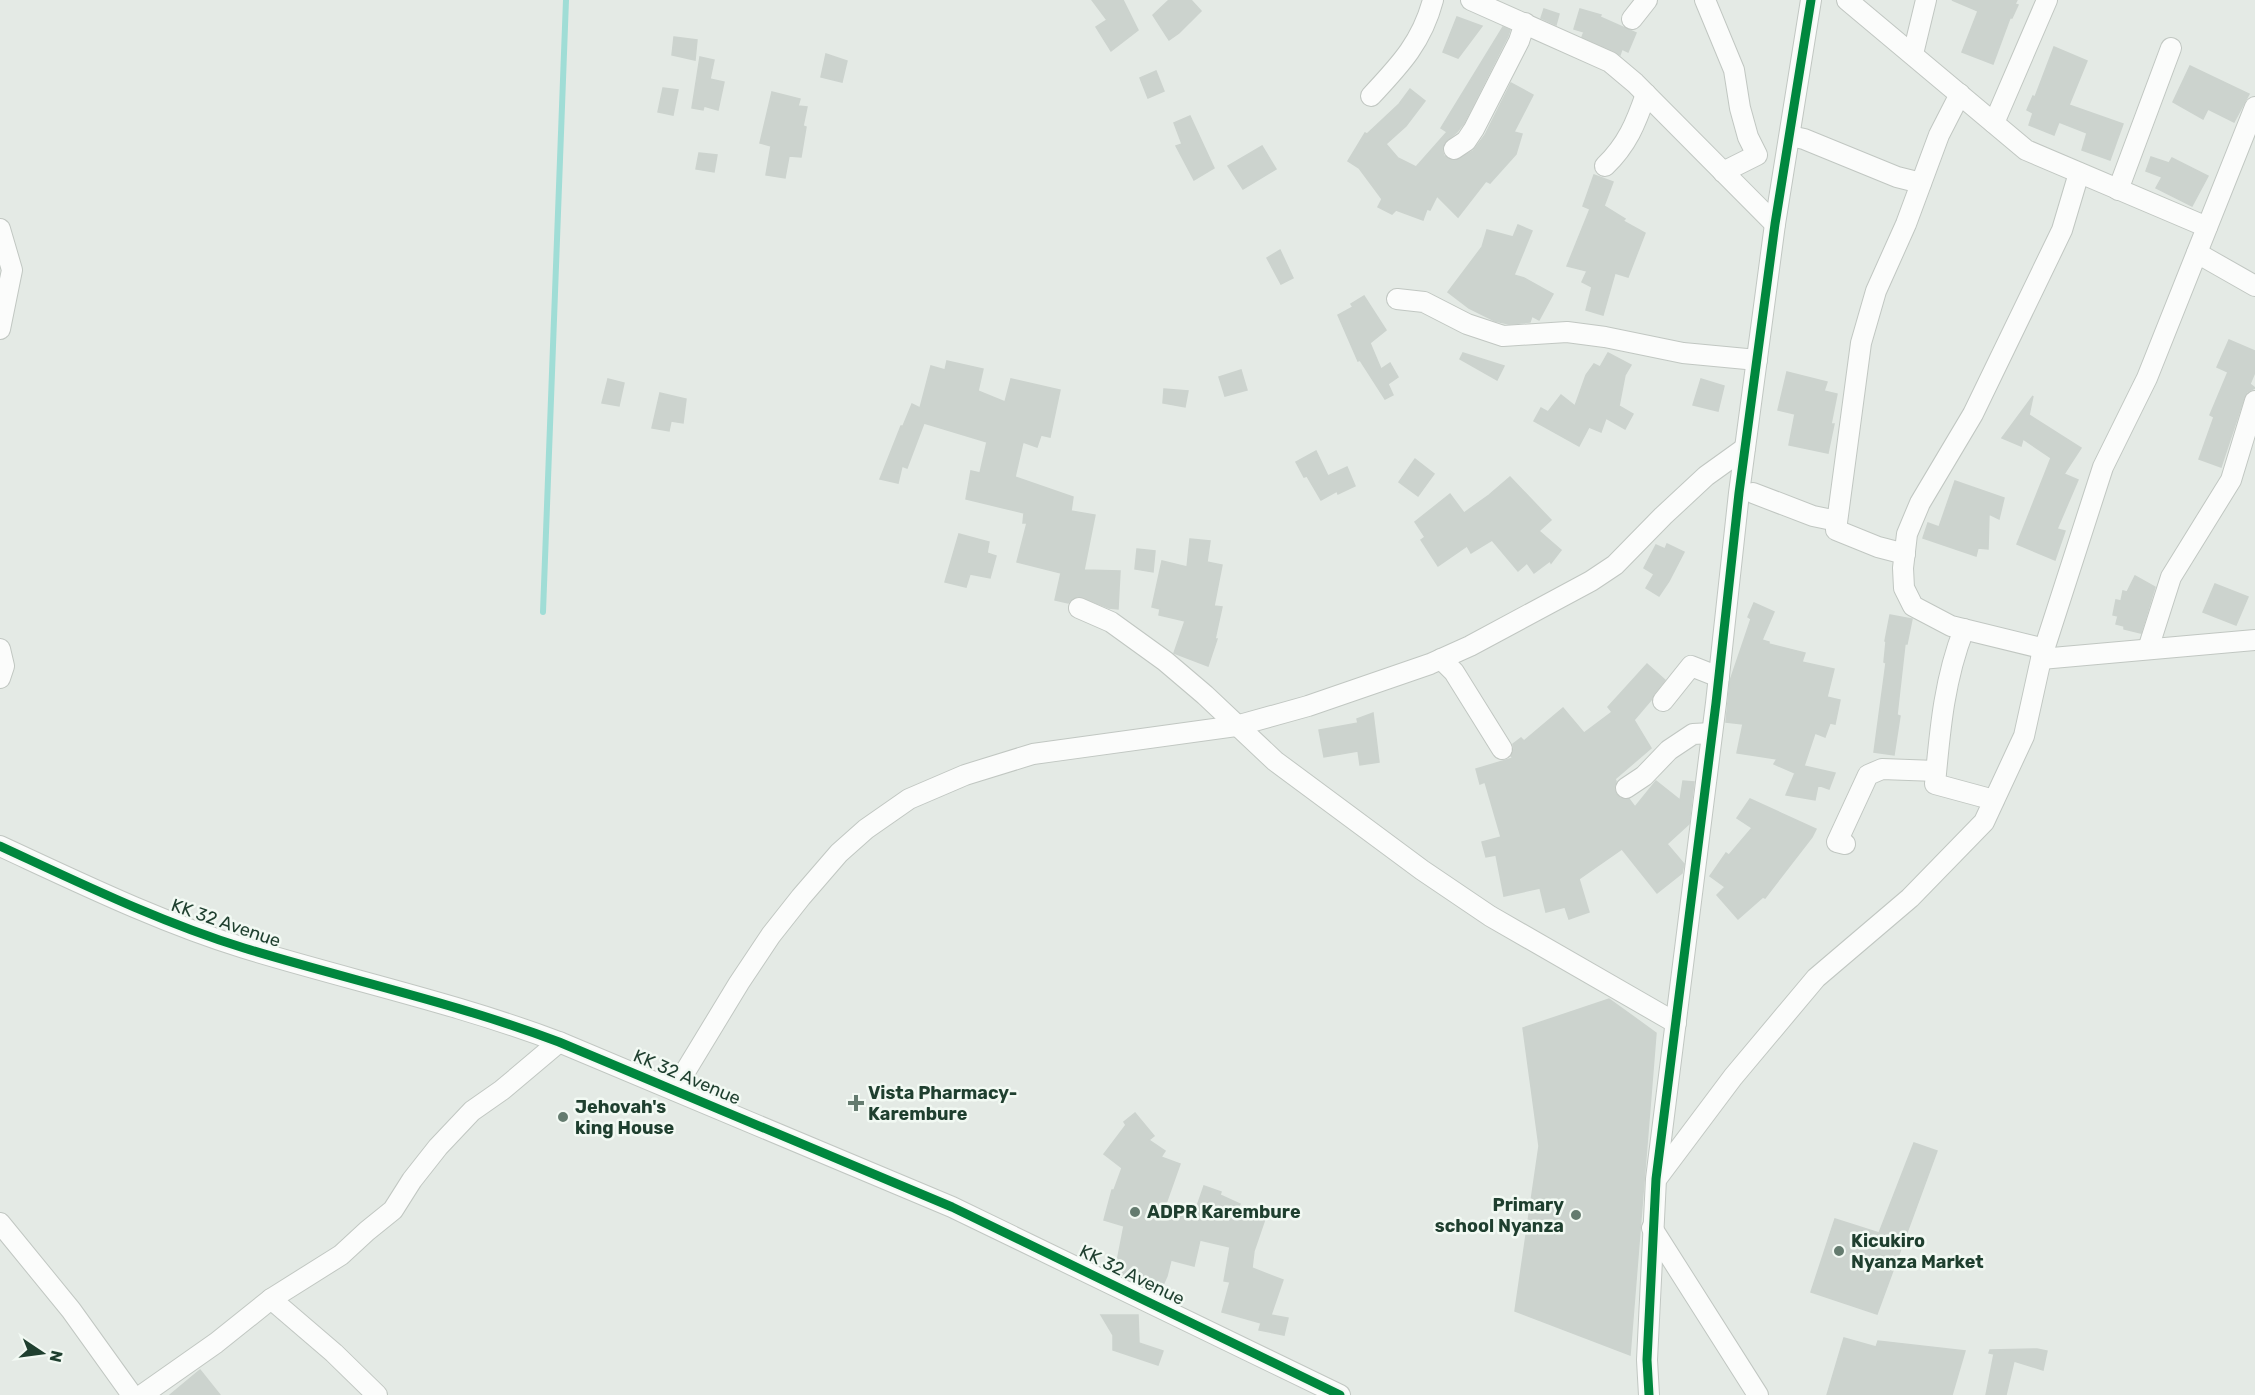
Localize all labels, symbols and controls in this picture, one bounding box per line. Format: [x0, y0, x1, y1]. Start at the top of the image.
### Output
street label: KK 32 Avenue [168, 894, 284, 952]
street label: KK 32 Avenue [630, 1045, 744, 1109]
place label: Vista Pharmacy- Karembure [868, 1082, 1017, 1125]
place label: Jehovah's king House [575, 1096, 674, 1139]
marker: Vista Pharmacy- Karembure [849, 1096, 863, 1110]
marker: Jehovah's king House [556, 1110, 570, 1124]
place label: Primary school Nyanza [1435, 1194, 1564, 1237]
place label: ADPR Karembure [1147, 1201, 1301, 1223]
marker: ADPR Karembure [1128, 1205, 1142, 1219]
marker: Primary school Nyanza [1569, 1208, 1583, 1222]
place label: Kicukiro Nyanza Market [1851, 1230, 1984, 1273]
street label: KK 32 Avenue [1076, 1240, 1188, 1310]
marker: Kicukiro Nyanza Market [1832, 1244, 1846, 1258]
north arrow [12, 1323, 72, 1383]
text: N [46, 1349, 67, 1364]

